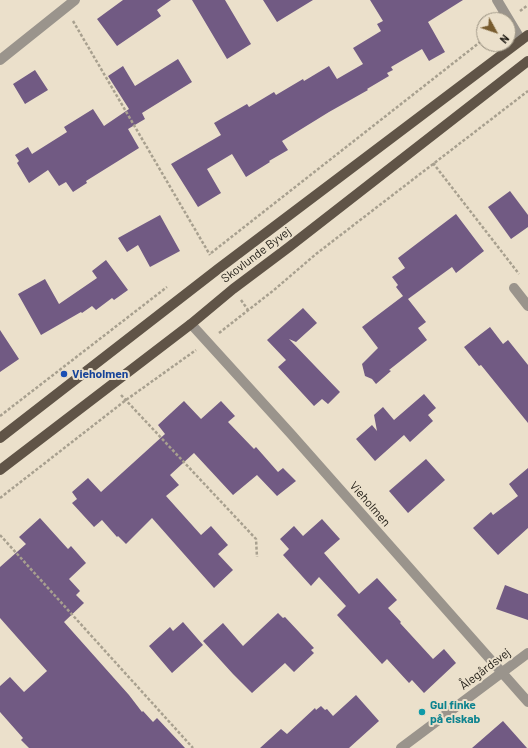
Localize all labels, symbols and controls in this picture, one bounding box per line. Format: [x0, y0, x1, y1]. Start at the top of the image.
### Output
north arrow [476, 12, 516, 52]
text: N [497, 32, 512, 46]
street label: Skovlunde Byvej [218, 224, 294, 286]
place label: Vieholmen [72, 367, 128, 381]
marker: Vieholmen [59, 369, 69, 379]
street label: Vieholmen [347, 479, 393, 529]
street label: Ålegårdsvej [457, 645, 513, 693]
place label: Gul finke på elskab [430, 698, 480, 726]
marker: Gul finke på elskab [417, 707, 427, 717]

